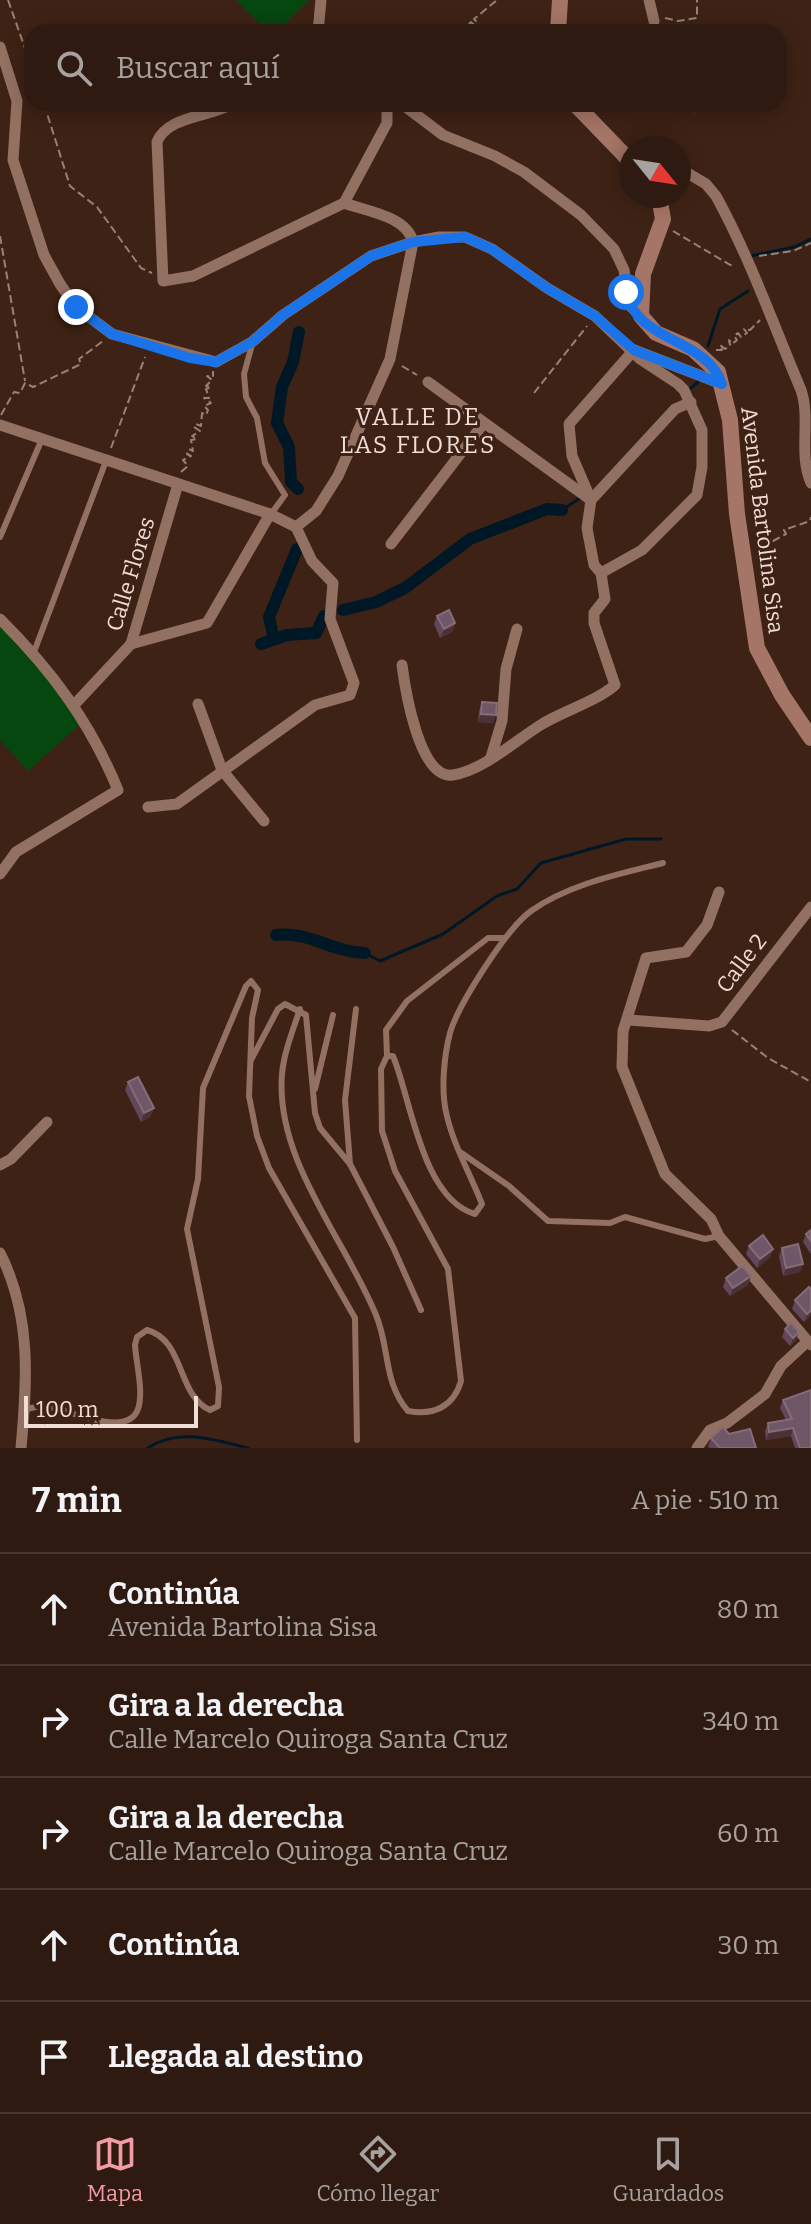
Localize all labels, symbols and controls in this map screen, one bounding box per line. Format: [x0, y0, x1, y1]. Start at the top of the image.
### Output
search box [24, 24, 787, 112]
icon: search [52, 46, 96, 90]
text: Buscar aquí [116, 50, 280, 86]
north arrow [619, 136, 691, 208]
route start [608, 274, 644, 310]
route end [58, 289, 94, 325]
district label: VALLE DE LAS FLORES [340, 403, 496, 459]
street label: Avenida Bartolina Sisa [735, 405, 790, 635]
street label: Calle Flores [100, 514, 161, 634]
street label: Calle 2 [711, 928, 772, 998]
scale bar [24, 1392, 198, 1428]
text: 100 m [36, 1396, 99, 1423]
text: 7 min [32, 1480, 122, 1521]
text: A pie · 510 m [631, 1485, 779, 1516]
text: Continúa [108, 1576, 239, 1612]
icon: ahead [32, 1587, 76, 1631]
text: 80 m [717, 1594, 779, 1625]
text: Avenida Bartolina Sisa [108, 1612, 378, 1643]
text: Gira a la derecha [108, 1688, 344, 1724]
icon: right [32, 1699, 76, 1743]
text: 340 m [702, 1706, 779, 1737]
text: Calle Marcelo Quiroga Santa Cruz [108, 1724, 508, 1755]
text: Gira a la derecha [108, 1800, 344, 1836]
icon: right [32, 1811, 76, 1855]
text: 60 m [717, 1818, 779, 1849]
text: Calle Marcelo Quiroga Santa Cruz [108, 1836, 508, 1867]
icon: ahead [32, 1923, 76, 1967]
text: Continúa [108, 1927, 239, 1963]
text: 30 m [718, 1930, 779, 1961]
icon: arrive [32, 2035, 76, 2079]
text: Llegada al destino [108, 2039, 363, 2075]
tab: Mapa [87, 2132, 143, 2207]
tab: Cómo llegar [316, 2132, 439, 2207]
tab: Guardados [613, 2132, 724, 2207]

